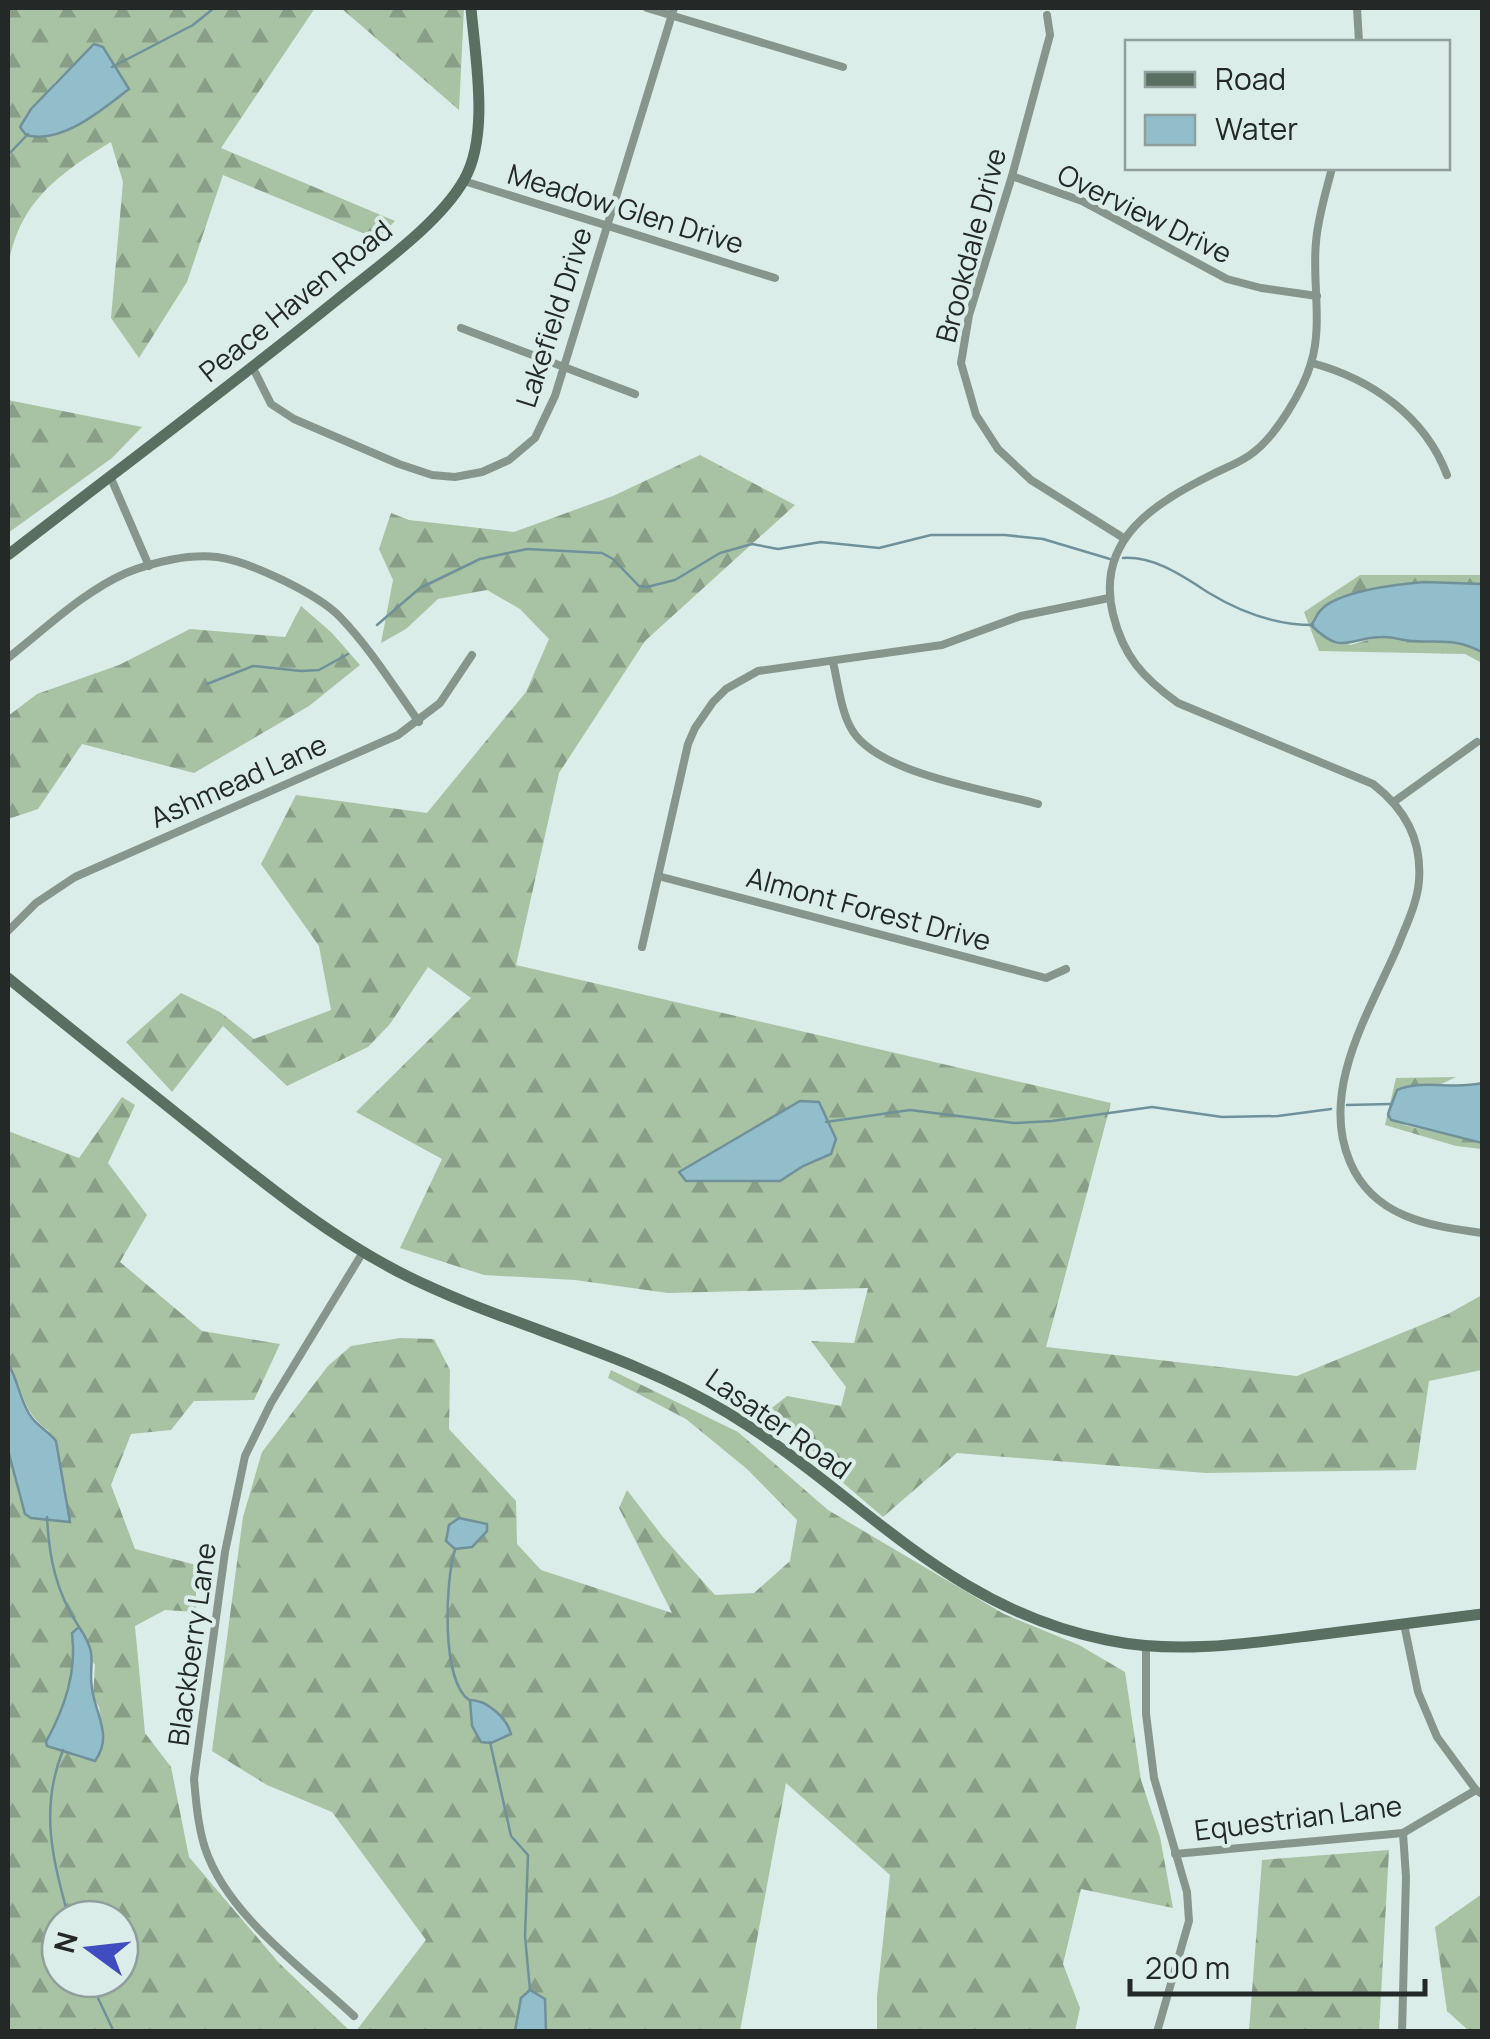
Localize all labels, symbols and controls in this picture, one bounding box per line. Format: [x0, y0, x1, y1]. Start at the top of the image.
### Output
legend [1125, 40, 1450, 170]
text: Road [1215, 58, 1286, 99]
text: Water [1215, 108, 1298, 149]
street label: Brookdale Drive [926, 144, 1014, 346]
street label: Meadow Glen Drive [503, 154, 749, 262]
street label: Overview Drive [1052, 154, 1238, 272]
street label: Peace Haven Road [191, 210, 399, 390]
street label: Lakefield Drive [506, 222, 600, 412]
street label: Ashmead Lane [144, 724, 332, 836]
street label: Almont Forest Drive [743, 857, 995, 959]
street label: Lasater Road [699, 1359, 859, 1487]
street label: Blackberry Lane [158, 1540, 224, 1748]
street label: Equestrian Lane [1192, 1785, 1404, 1849]
north arrow [40, 1899, 140, 1999]
text: N [44, 1928, 86, 1957]
scale bar [1130, 1934, 1425, 1996]
text: 200 m [1145, 1947, 1230, 1988]

